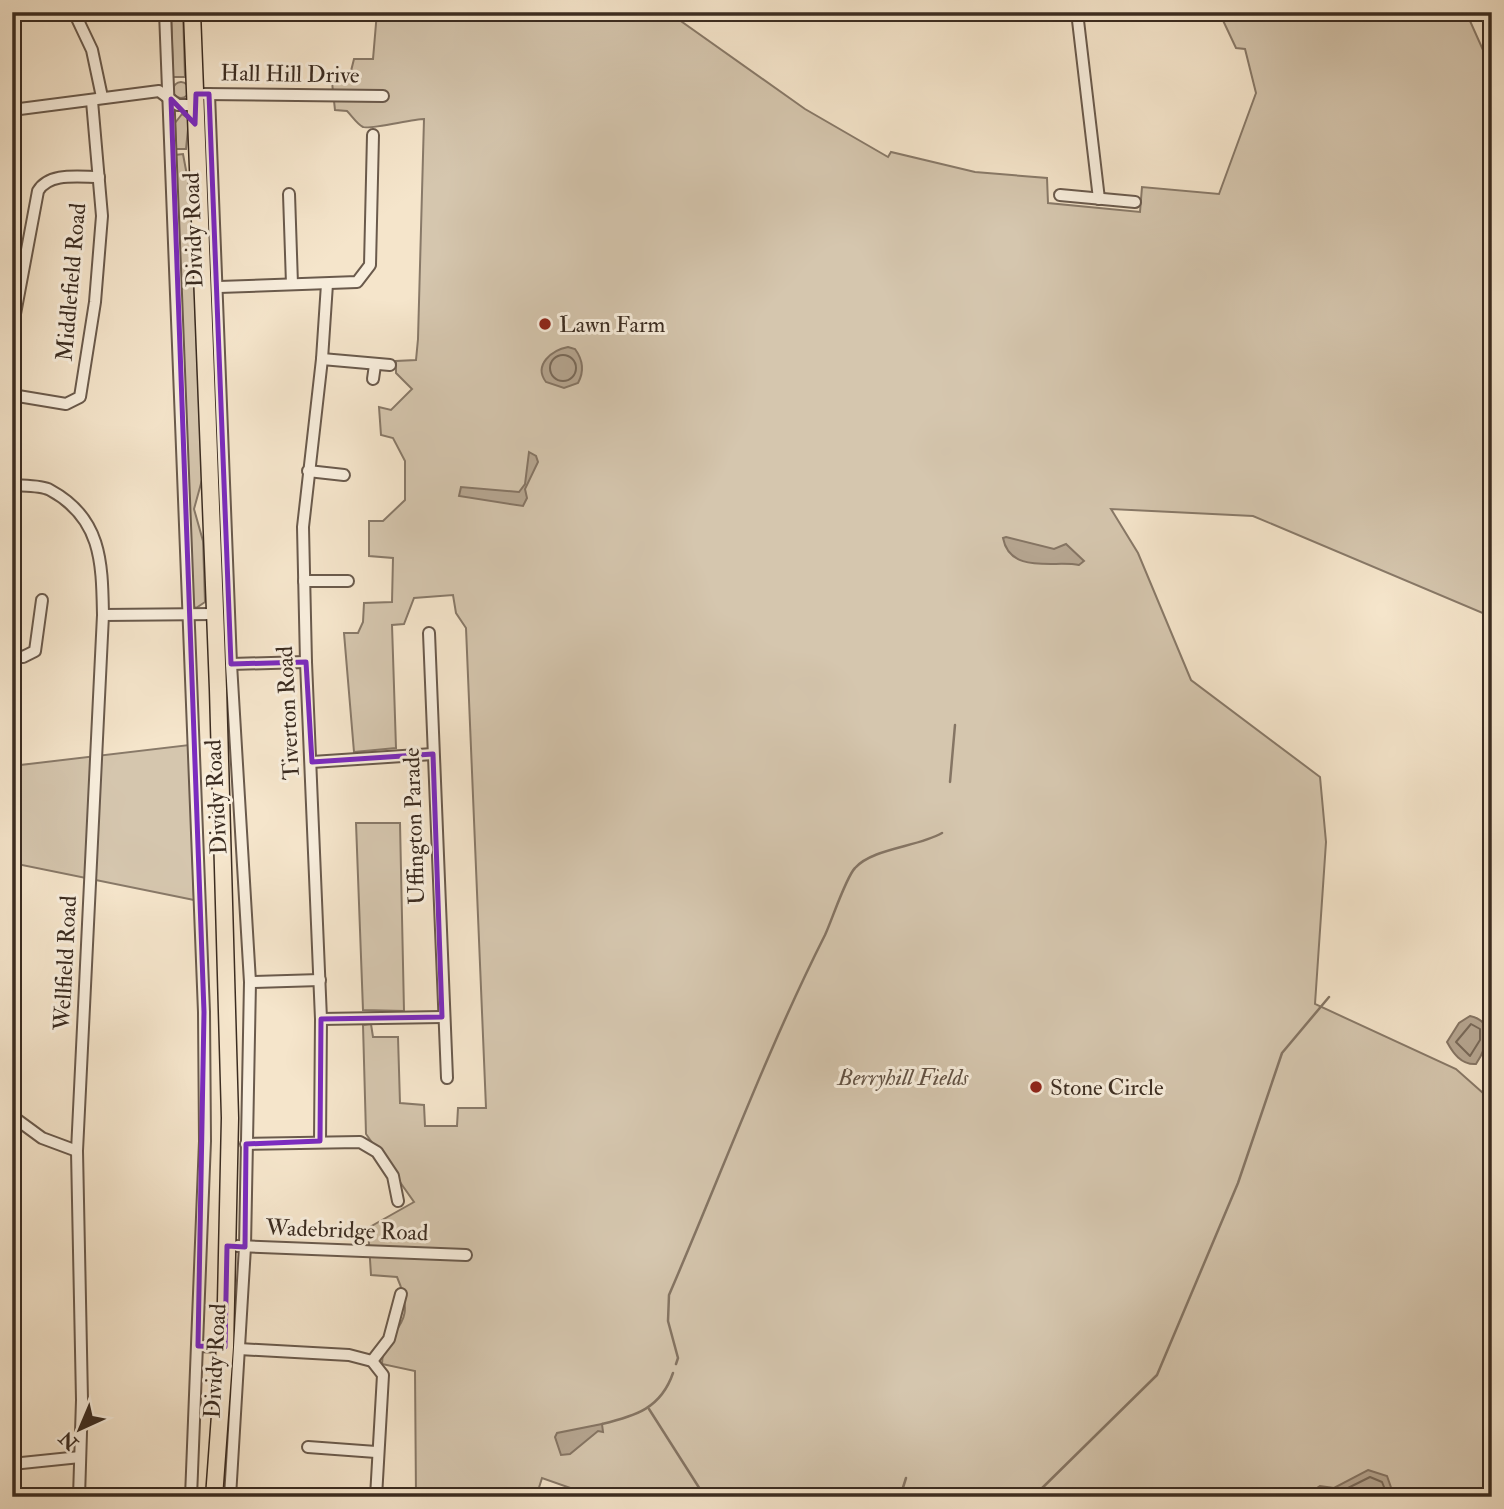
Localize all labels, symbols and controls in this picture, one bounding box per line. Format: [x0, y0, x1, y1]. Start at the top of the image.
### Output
street label: Hall Hill Drive [220, 58, 360, 90]
street label: Dividy Road [177, 172, 209, 288]
street label: Middlefield Road [50, 202, 92, 362]
place label: Lawn Farm [559, 310, 666, 339]
marker: Lawn Farm [537, 316, 553, 332]
street label: Tiverton Road [270, 645, 306, 781]
street label: Dividy Road [199, 739, 233, 855]
street label: Uffington Parade [397, 746, 431, 905]
street label: Wellfield Road [47, 895, 83, 1032]
park label: Berryhill Fields [837, 1063, 969, 1092]
place label: Stone Circle [1050, 1073, 1164, 1102]
marker: Stone Circle [1028, 1079, 1044, 1095]
street label: Wadebridge Road [264, 1213, 429, 1247]
street label: Dividy Road [198, 1303, 232, 1419]
north arrow [46, 1394, 116, 1464]
text: N [54, 1425, 84, 1456]

